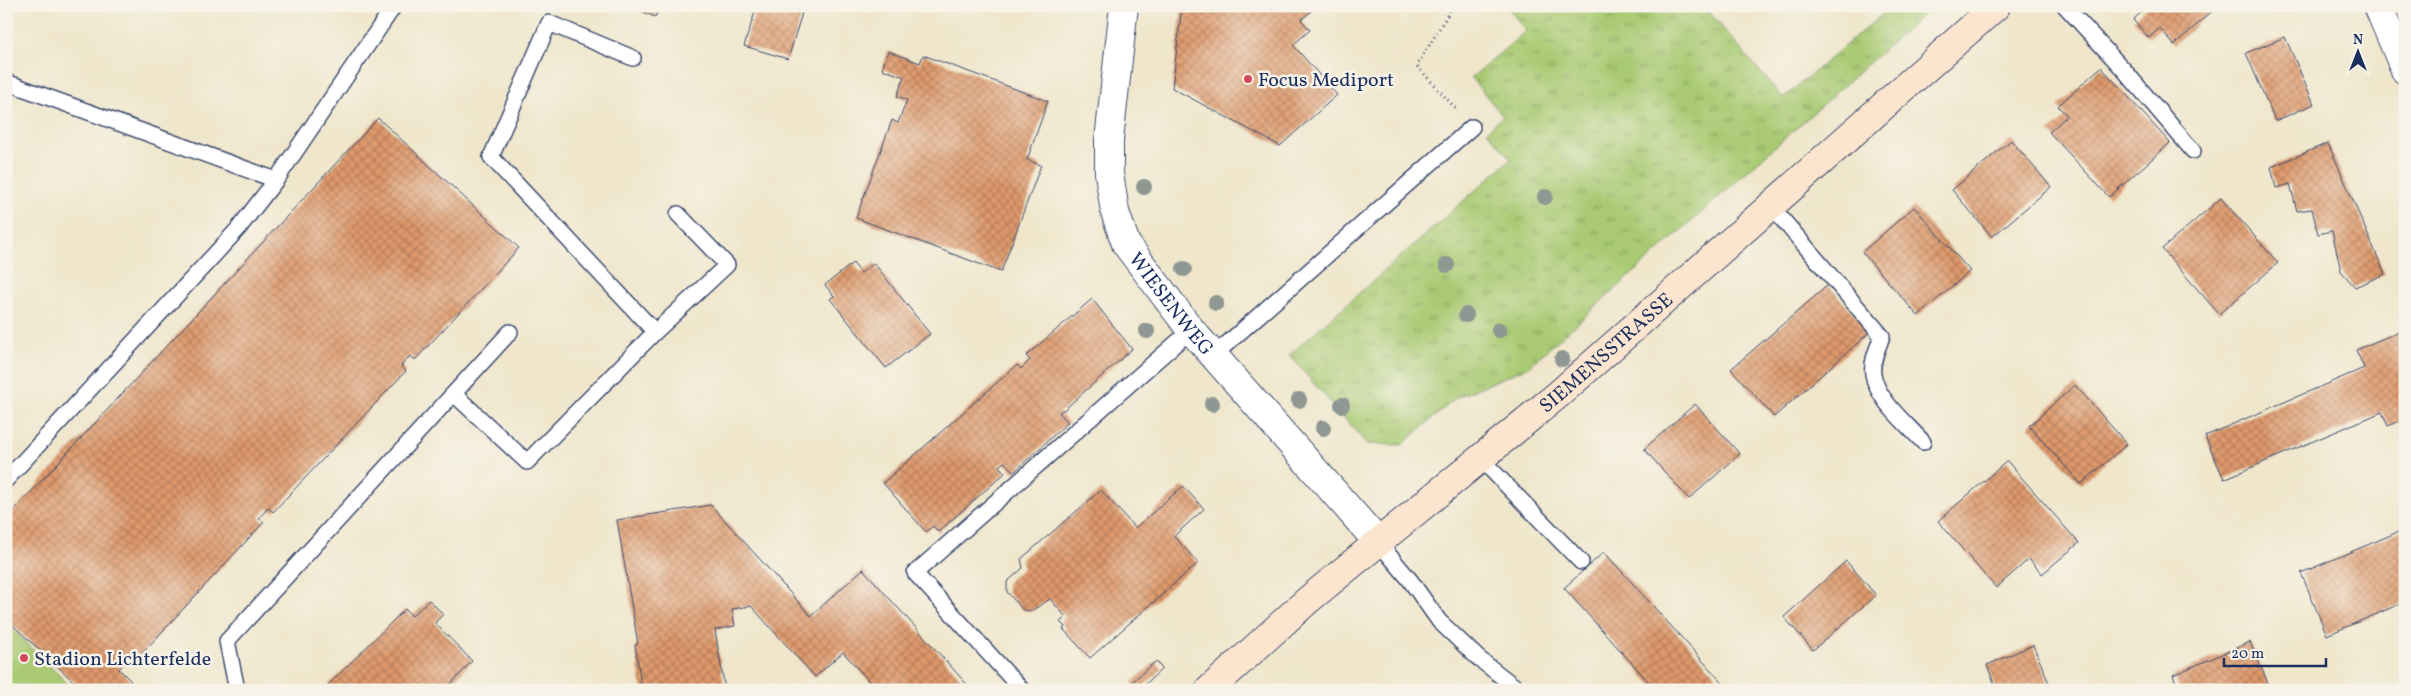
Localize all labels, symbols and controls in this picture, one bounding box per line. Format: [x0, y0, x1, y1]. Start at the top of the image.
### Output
north arrow [2334, 28, 2384, 78]
text: N [2353, 31, 2363, 50]
place label: Focus Mediport [1258, 67, 1394, 95]
marker: Focus Mediport [1242, 73, 1254, 85]
street label: WIESENWEG [1121, 247, 1219, 362]
street label: SIEMENSSTRASSE [1534, 287, 1680, 421]
scale bar [2224, 636, 2326, 668]
text: 20 m [2231, 644, 2264, 665]
place label: Stadion Lichterfelde [34, 646, 211, 674]
marker: Stadion Lichterfelde [18, 652, 30, 664]

